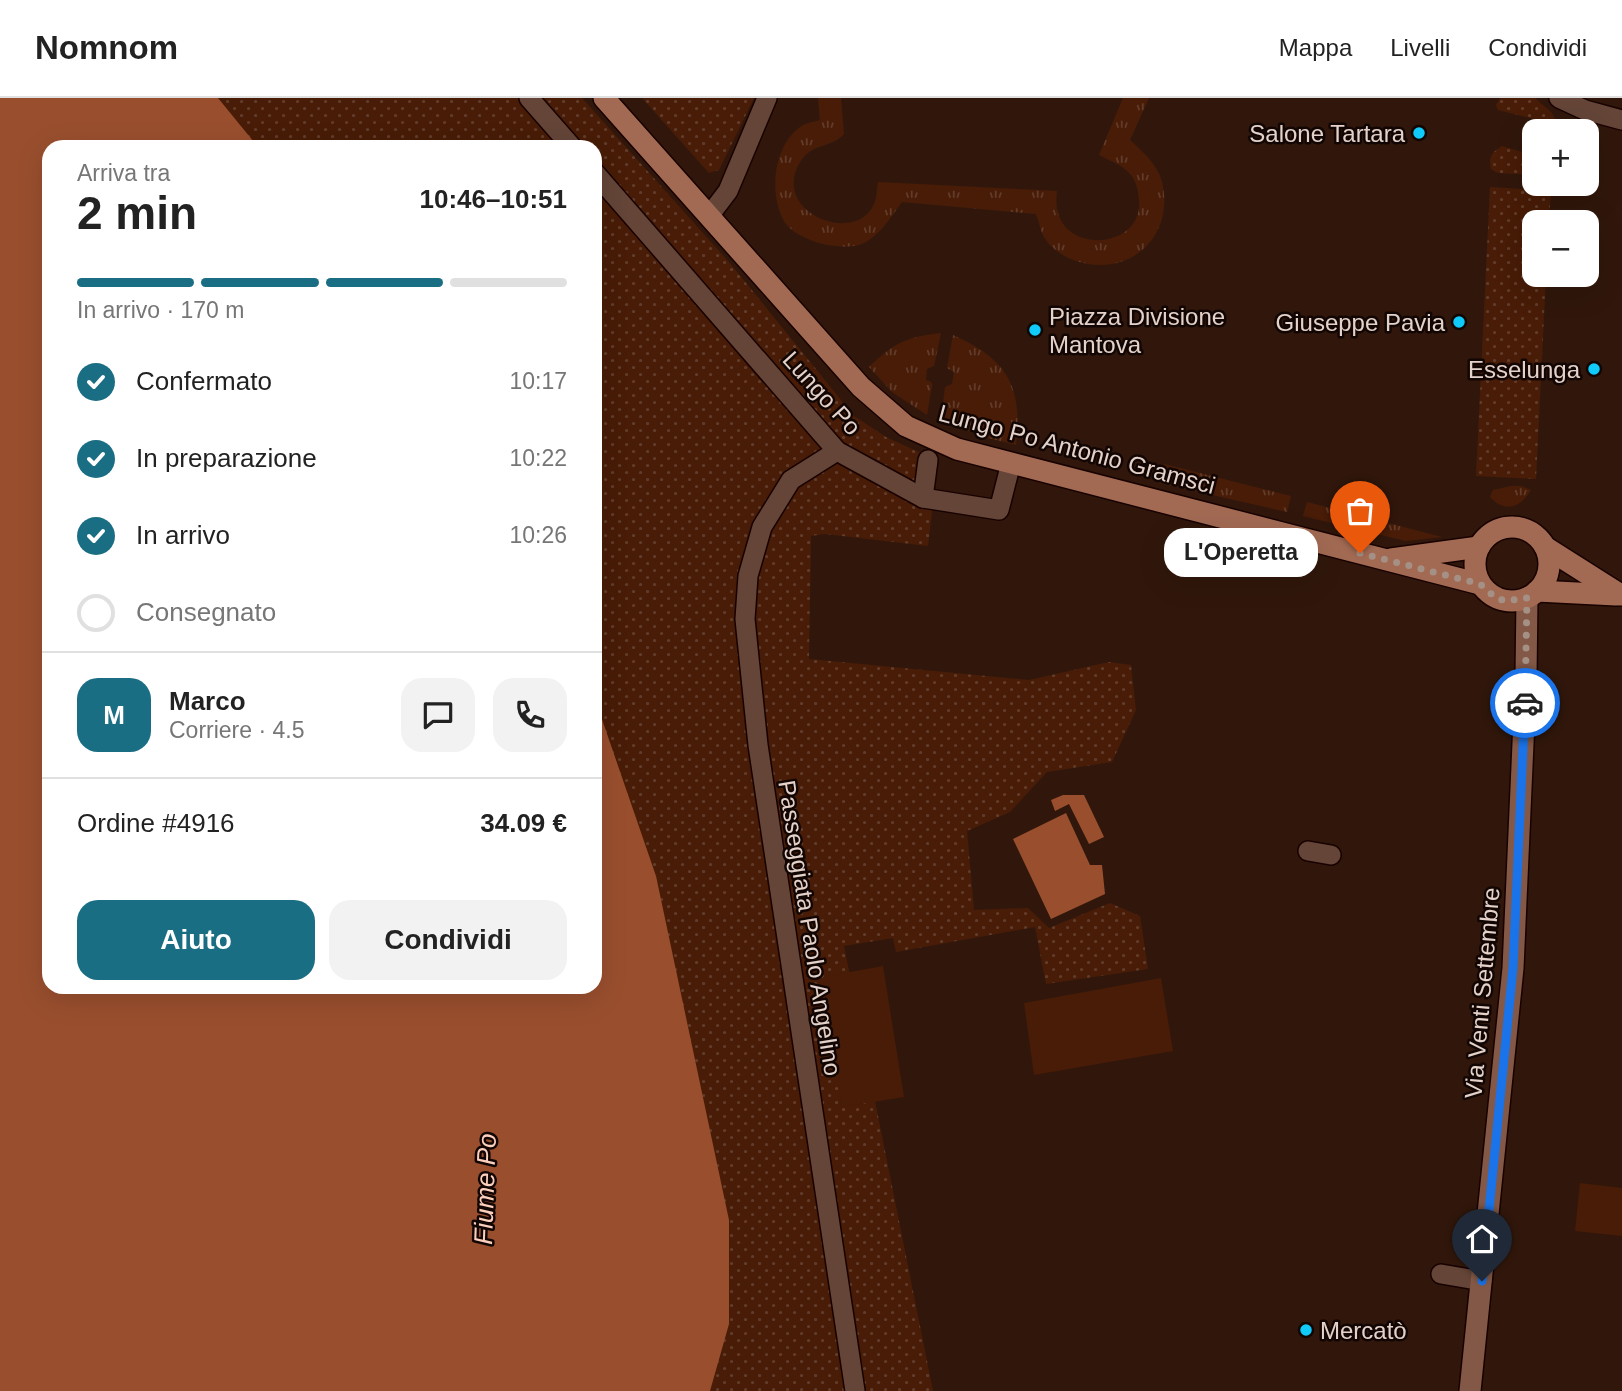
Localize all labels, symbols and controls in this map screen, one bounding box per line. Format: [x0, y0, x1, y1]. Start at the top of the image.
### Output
text: Nomnom [35, 29, 178, 66]
text: Mappa [1279, 34, 1352, 61]
text: Livelli [1390, 34, 1450, 61]
text: Condividi [1488, 34, 1587, 61]
map controls [1522, 119, 1599, 287]
button: + [1522, 119, 1599, 196]
place label: Salone Tartara [1249, 120, 1406, 147]
marker: Salone Tartara [1411, 125, 1427, 141]
text: Arriva tra [77, 160, 170, 186]
text: 10:46–10:51 [420, 184, 567, 214]
text: 2 min [77, 187, 197, 239]
button: − [1522, 210, 1599, 287]
text: In arrivo · 170 m [77, 297, 244, 323]
place label: Piazza Divisione Mantova [1049, 303, 1225, 358]
place label: Giuseppe Pavia [1276, 309, 1446, 336]
marker: Giuseppe Pavia [1451, 314, 1467, 330]
marker: Piazza Divisione Mantova [1027, 322, 1043, 338]
street label: Lungo Po [778, 346, 866, 440]
place label: Esselunga [1468, 356, 1581, 383]
marker: Esselunga [1586, 361, 1602, 377]
icon: check [77, 363, 115, 401]
text: Confermato [136, 366, 272, 396]
text: 10:17 [509, 368, 567, 394]
street label: Lungo Po Antonio Gramsci [936, 399, 1218, 499]
icon: check [77, 440, 115, 478]
text: In preparazione [136, 443, 317, 473]
text: 10:22 [509, 445, 567, 471]
pin [1330, 481, 1390, 553]
icon: bag [1341, 492, 1379, 530]
icon: check [77, 517, 115, 555]
text: In arrivo [136, 520, 230, 550]
text: 10:26 [509, 522, 567, 548]
callout: L'Operetta [1164, 528, 1318, 578]
text: L'Operetta [1184, 539, 1298, 565]
text: Consegnato [136, 597, 276, 627]
courier [1490, 668, 1560, 738]
button: chat [401, 678, 475, 752]
button: phone [493, 678, 567, 752]
icon: car [1506, 684, 1544, 722]
text: Marco [169, 686, 246, 716]
text: M [103, 700, 125, 730]
text: Corriere · 4.5 [169, 717, 304, 743]
street label: Passeggiata Paolo Angelino [773, 778, 847, 1078]
text: Ordine #4916 [77, 808, 235, 838]
text: 34.09 € [480, 808, 567, 838]
street label: Via Venti Settembre [1459, 886, 1505, 1100]
button: Aiuto [77, 900, 315, 980]
button: Condividi [329, 900, 567, 980]
water label: Fiume Po [468, 1133, 502, 1245]
pin [1452, 1209, 1512, 1281]
icon: home [1463, 1220, 1501, 1258]
place label: Mercatò [1320, 1317, 1407, 1344]
marker: Mercatò [1298, 1322, 1314, 1338]

